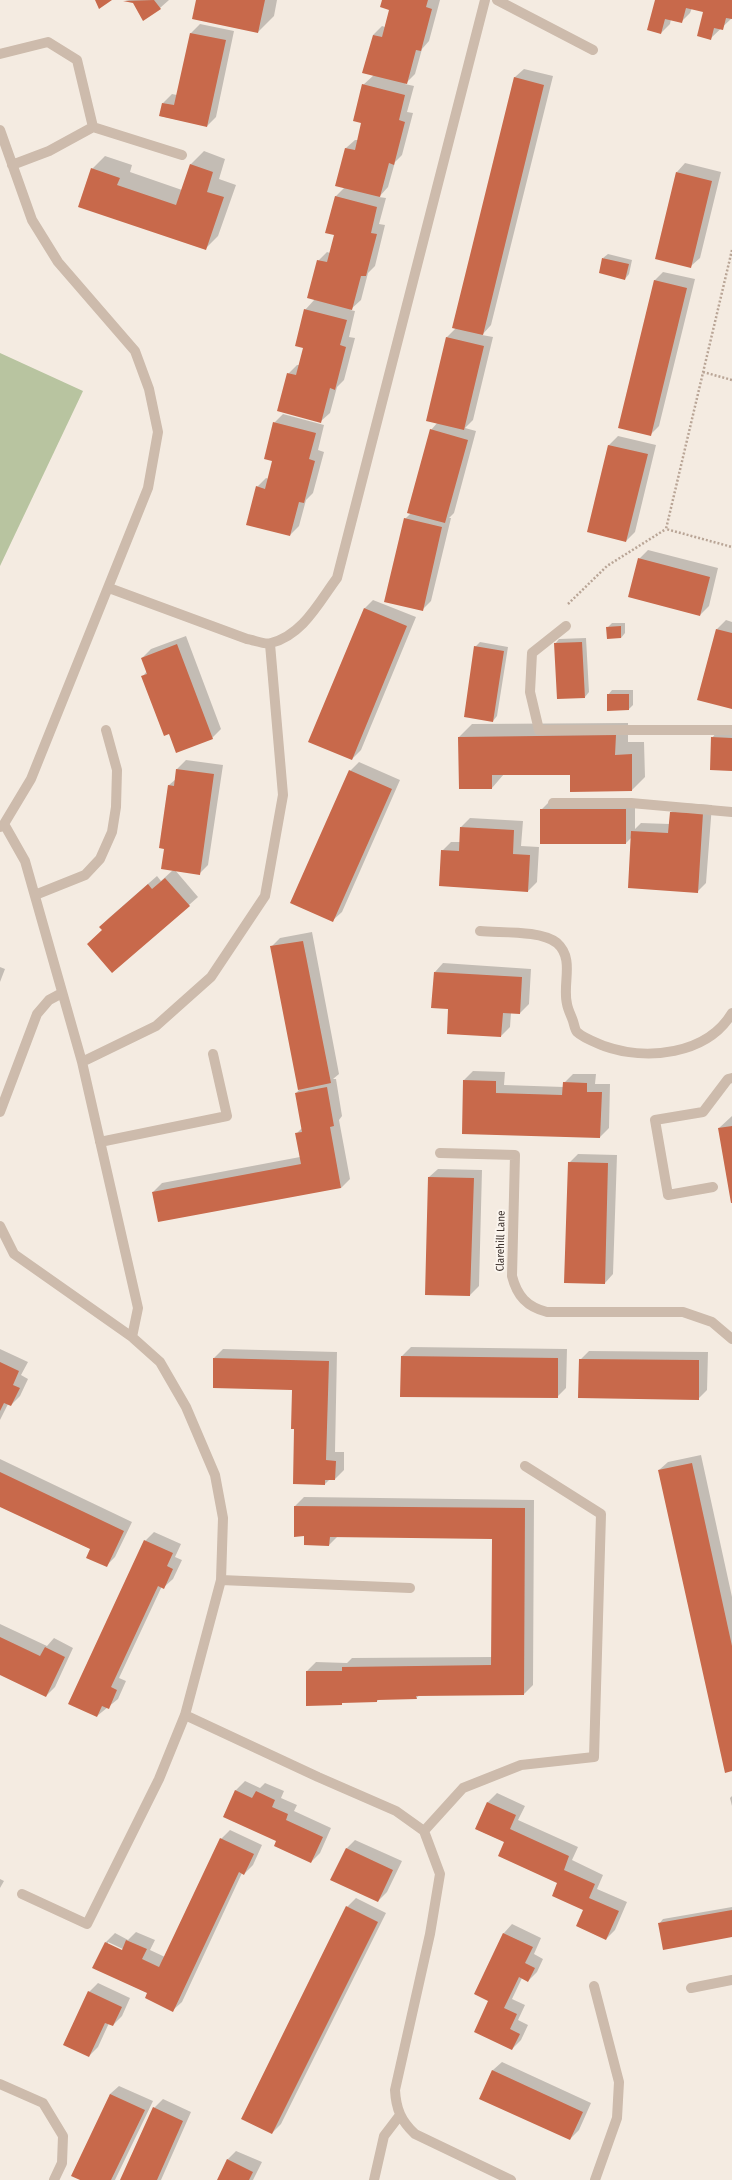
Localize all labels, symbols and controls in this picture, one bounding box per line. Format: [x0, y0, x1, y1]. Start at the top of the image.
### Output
street label: Clarehill Lane [494, 1210, 508, 1272]

